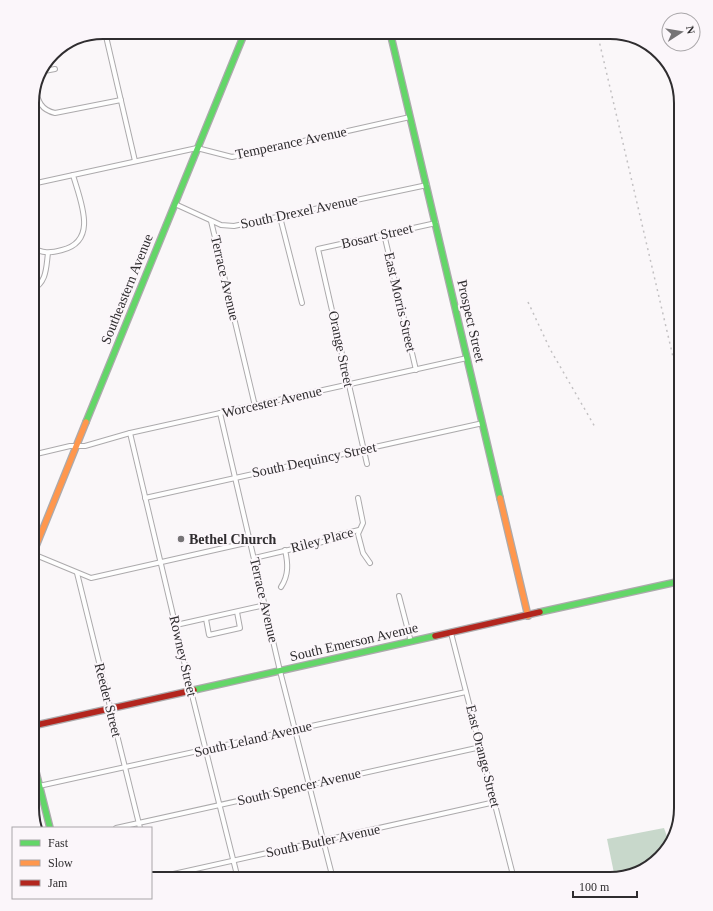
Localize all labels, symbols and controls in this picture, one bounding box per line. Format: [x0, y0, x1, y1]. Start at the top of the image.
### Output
north arrow [661, 12, 701, 52]
text: N [684, 25, 697, 35]
street label: Temperance Avenue [234, 124, 348, 162]
street label: South Drexel Avenue [239, 192, 359, 232]
street label: Bosart Street [340, 220, 414, 251]
street label: Southeastern Avenue [98, 232, 156, 346]
street label: Terrace Avenue [208, 234, 242, 322]
street label: East Morris Street [381, 251, 419, 353]
street label: Prospect Street [454, 278, 488, 364]
street label: Orange Street [326, 310, 356, 388]
street label: Worcester Avenue [221, 383, 323, 421]
street label: South Dequincy Street [250, 439, 378, 481]
street label: Riley Place [289, 524, 355, 556]
place label: Bethel Church [189, 532, 276, 547]
marker: Bethel Church [176, 534, 186, 544]
street label: Terrace Avenue [247, 556, 281, 644]
street label: Rowney Street [166, 614, 200, 698]
street label: South Emerson Avenue [288, 620, 420, 664]
street label: Reeder Street [92, 661, 124, 739]
street label: East Orange Street [463, 703, 503, 809]
street label: South Leland Avenue [193, 718, 313, 760]
street label: South Spencer Avenue [236, 765, 362, 809]
street label: South Butler Avenue [265, 822, 381, 860]
legend [12, 827, 152, 899]
text: Fast [48, 836, 69, 850]
text: Slow [48, 856, 73, 870]
scale bar [573, 873, 637, 899]
text: Jam [48, 876, 68, 890]
text: 100 m [579, 880, 610, 894]

